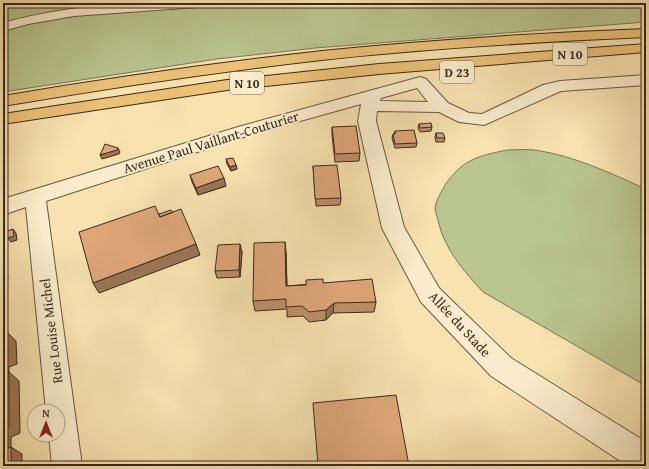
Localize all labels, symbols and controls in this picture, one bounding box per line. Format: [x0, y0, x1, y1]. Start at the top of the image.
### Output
road number: N 10 [553, 43, 587, 65]
road number: D 23 [440, 61, 474, 83]
road number: N 10 [230, 72, 264, 94]
street label: Avenue Paul Vaillant-Couturier [121, 106, 301, 178]
street label: Rue Louise Michel [35, 277, 67, 385]
street label: Allée du Stade [424, 287, 496, 362]
north arrow [26, 403, 66, 443]
text: N [42, 405, 50, 421]

